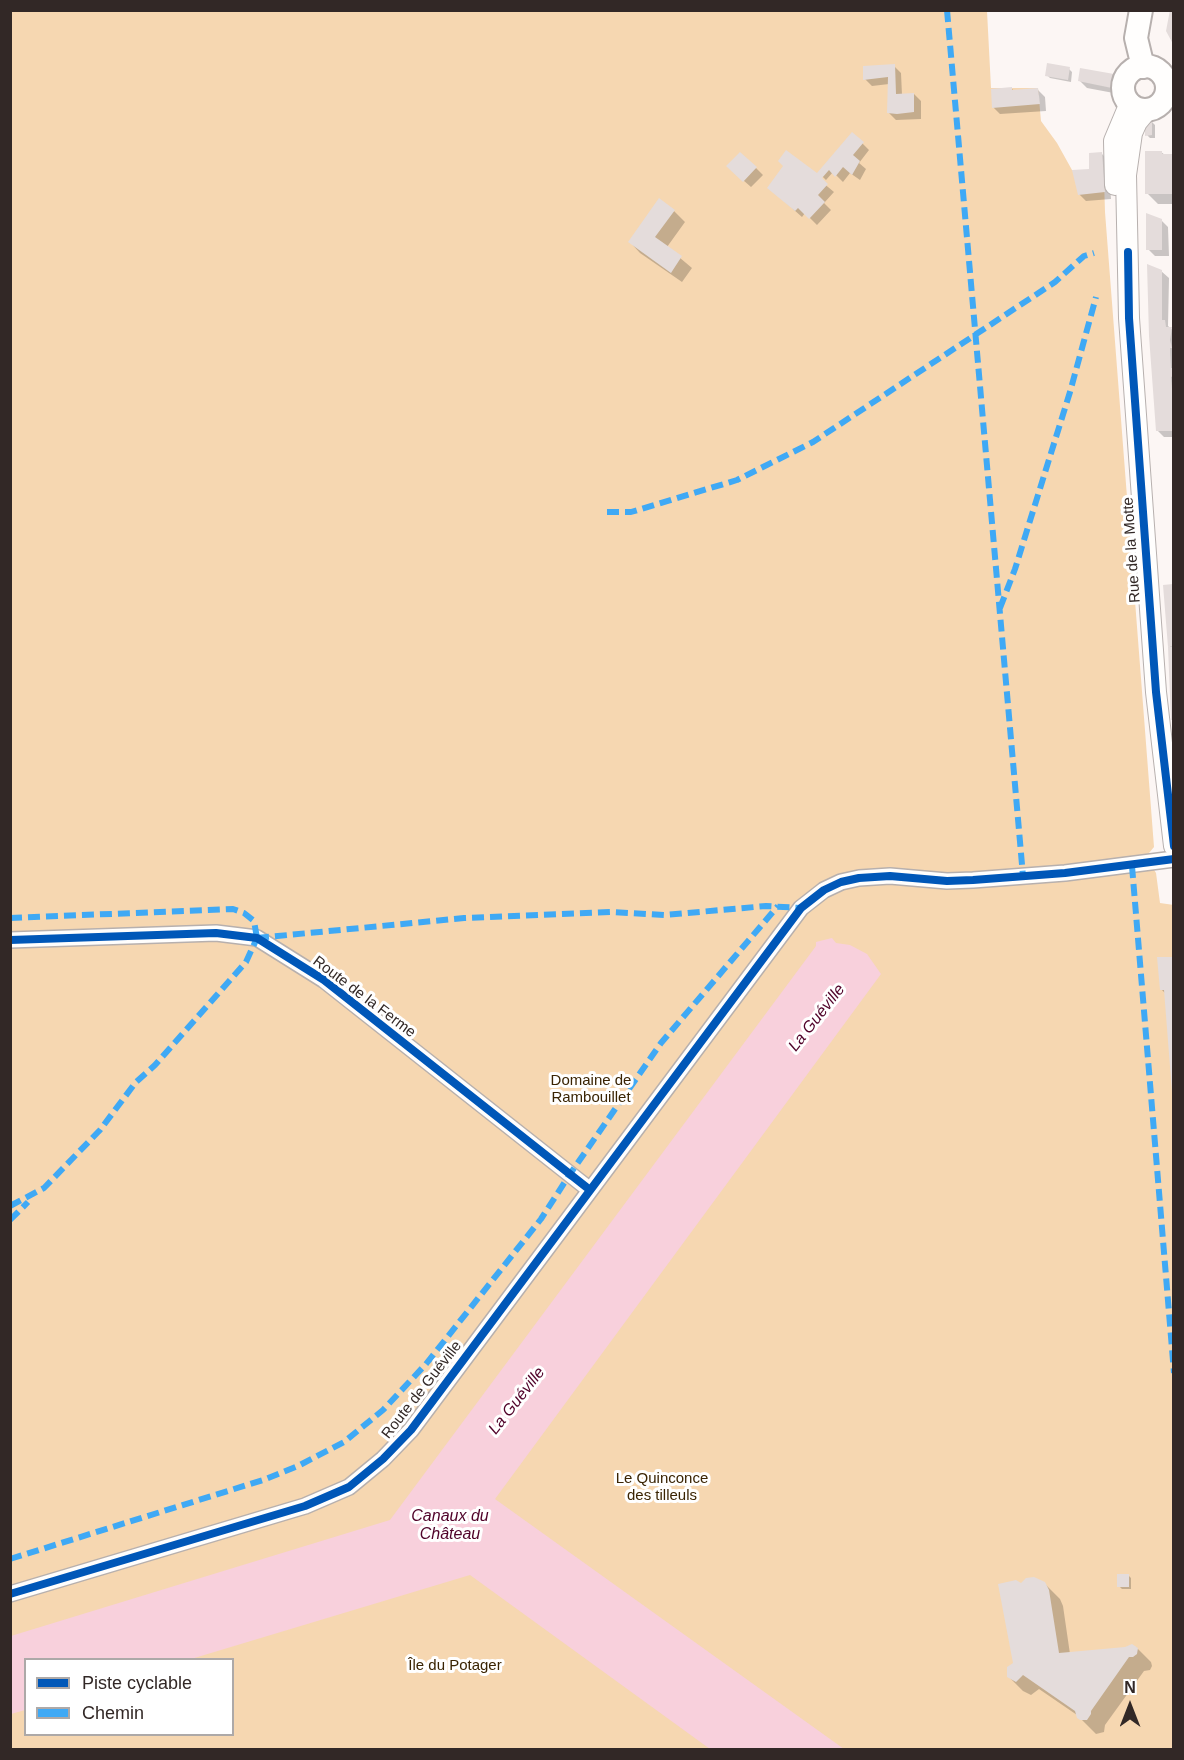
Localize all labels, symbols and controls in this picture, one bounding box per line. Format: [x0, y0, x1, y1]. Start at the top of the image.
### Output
street label: Rue de la Motte [1119, 497, 1145, 603]
street label: Route de la Ferme [309, 952, 419, 1042]
water label: La Guéville [785, 981, 849, 1055]
park label: Domaine de Rambouillet [551, 1072, 631, 1107]
street label: Route de Guéville [378, 1337, 466, 1443]
water label: La Guéville [485, 1364, 549, 1438]
park label: Le Quinconce des tilleuls [616, 1470, 708, 1505]
water label: Canaux du Château [411, 1507, 489, 1545]
park label: Île du Potager [408, 1657, 502, 1675]
legend [24, 1658, 234, 1736]
text: Piste cyclable [82, 1673, 192, 1693]
north arrow [1100, 1676, 1160, 1736]
text: N [1124, 1679, 1136, 1696]
text: Chemin [82, 1703, 144, 1723]

